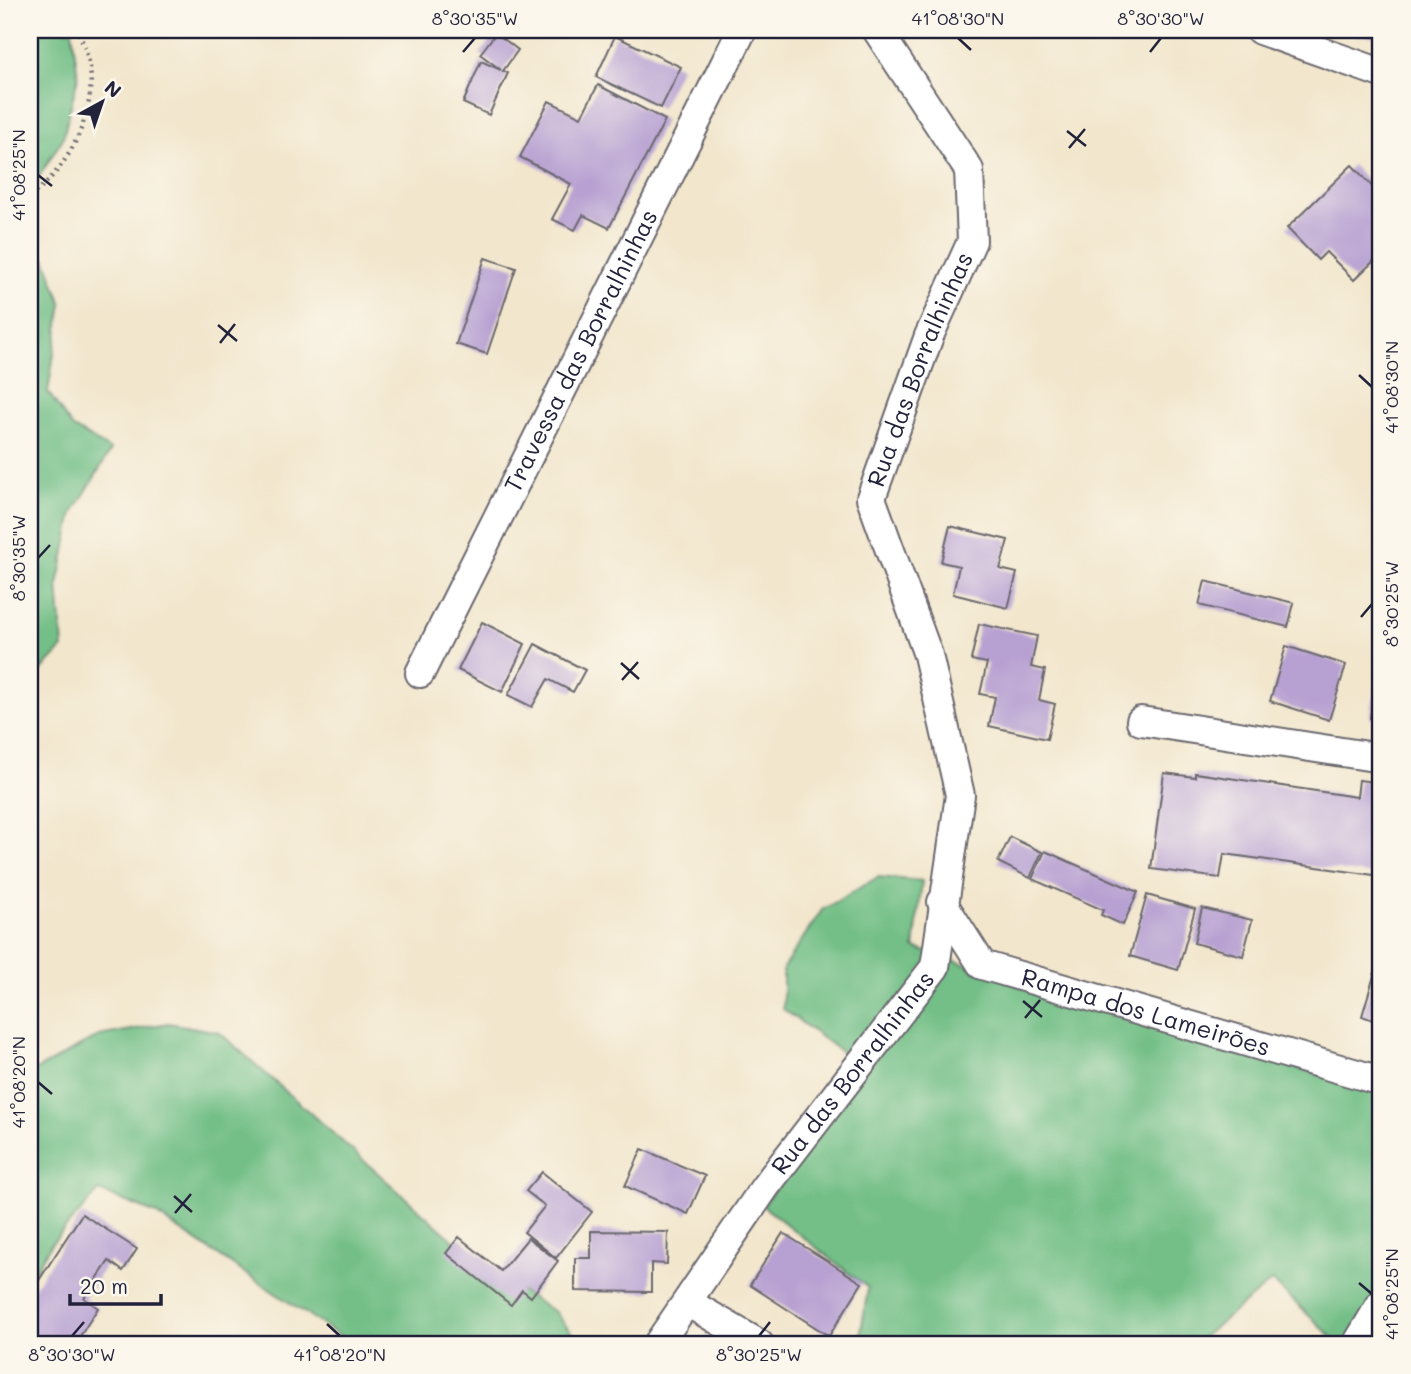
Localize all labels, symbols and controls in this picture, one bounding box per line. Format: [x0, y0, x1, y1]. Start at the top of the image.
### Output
text: 8°30'35"W [432, 6, 518, 30]
text: 41°08'30"N [912, 6, 1004, 30]
text: 8°30'30"W [1117, 6, 1205, 30]
north arrow [66, 66, 136, 136]
text: N [100, 74, 127, 103]
text: 41°08'25"N [6, 129, 30, 221]
street label: Travessa das Borralhinhas [496, 204, 664, 497]
street label: Rua das Borralhinhas [859, 247, 979, 491]
text: 41°08'30"N [1379, 341, 1403, 433]
text: 8°30'35"W [6, 515, 30, 601]
text: 8°30'25"W [1379, 561, 1403, 647]
street label: Rampa dos Lameirões [1018, 960, 1274, 1062]
street label: Rua das Borralhinhas [763, 964, 940, 1180]
text: 41°08'20"N [6, 1036, 30, 1128]
text: 41°08'25"N [1379, 1248, 1403, 1340]
scale bar [70, 1262, 161, 1306]
text: 20 m [80, 1272, 128, 1299]
text: 8°30'30"W [28, 1342, 116, 1366]
text: 41°08'20"N [294, 1342, 386, 1366]
text: 8°30'25"W [716, 1342, 802, 1366]

